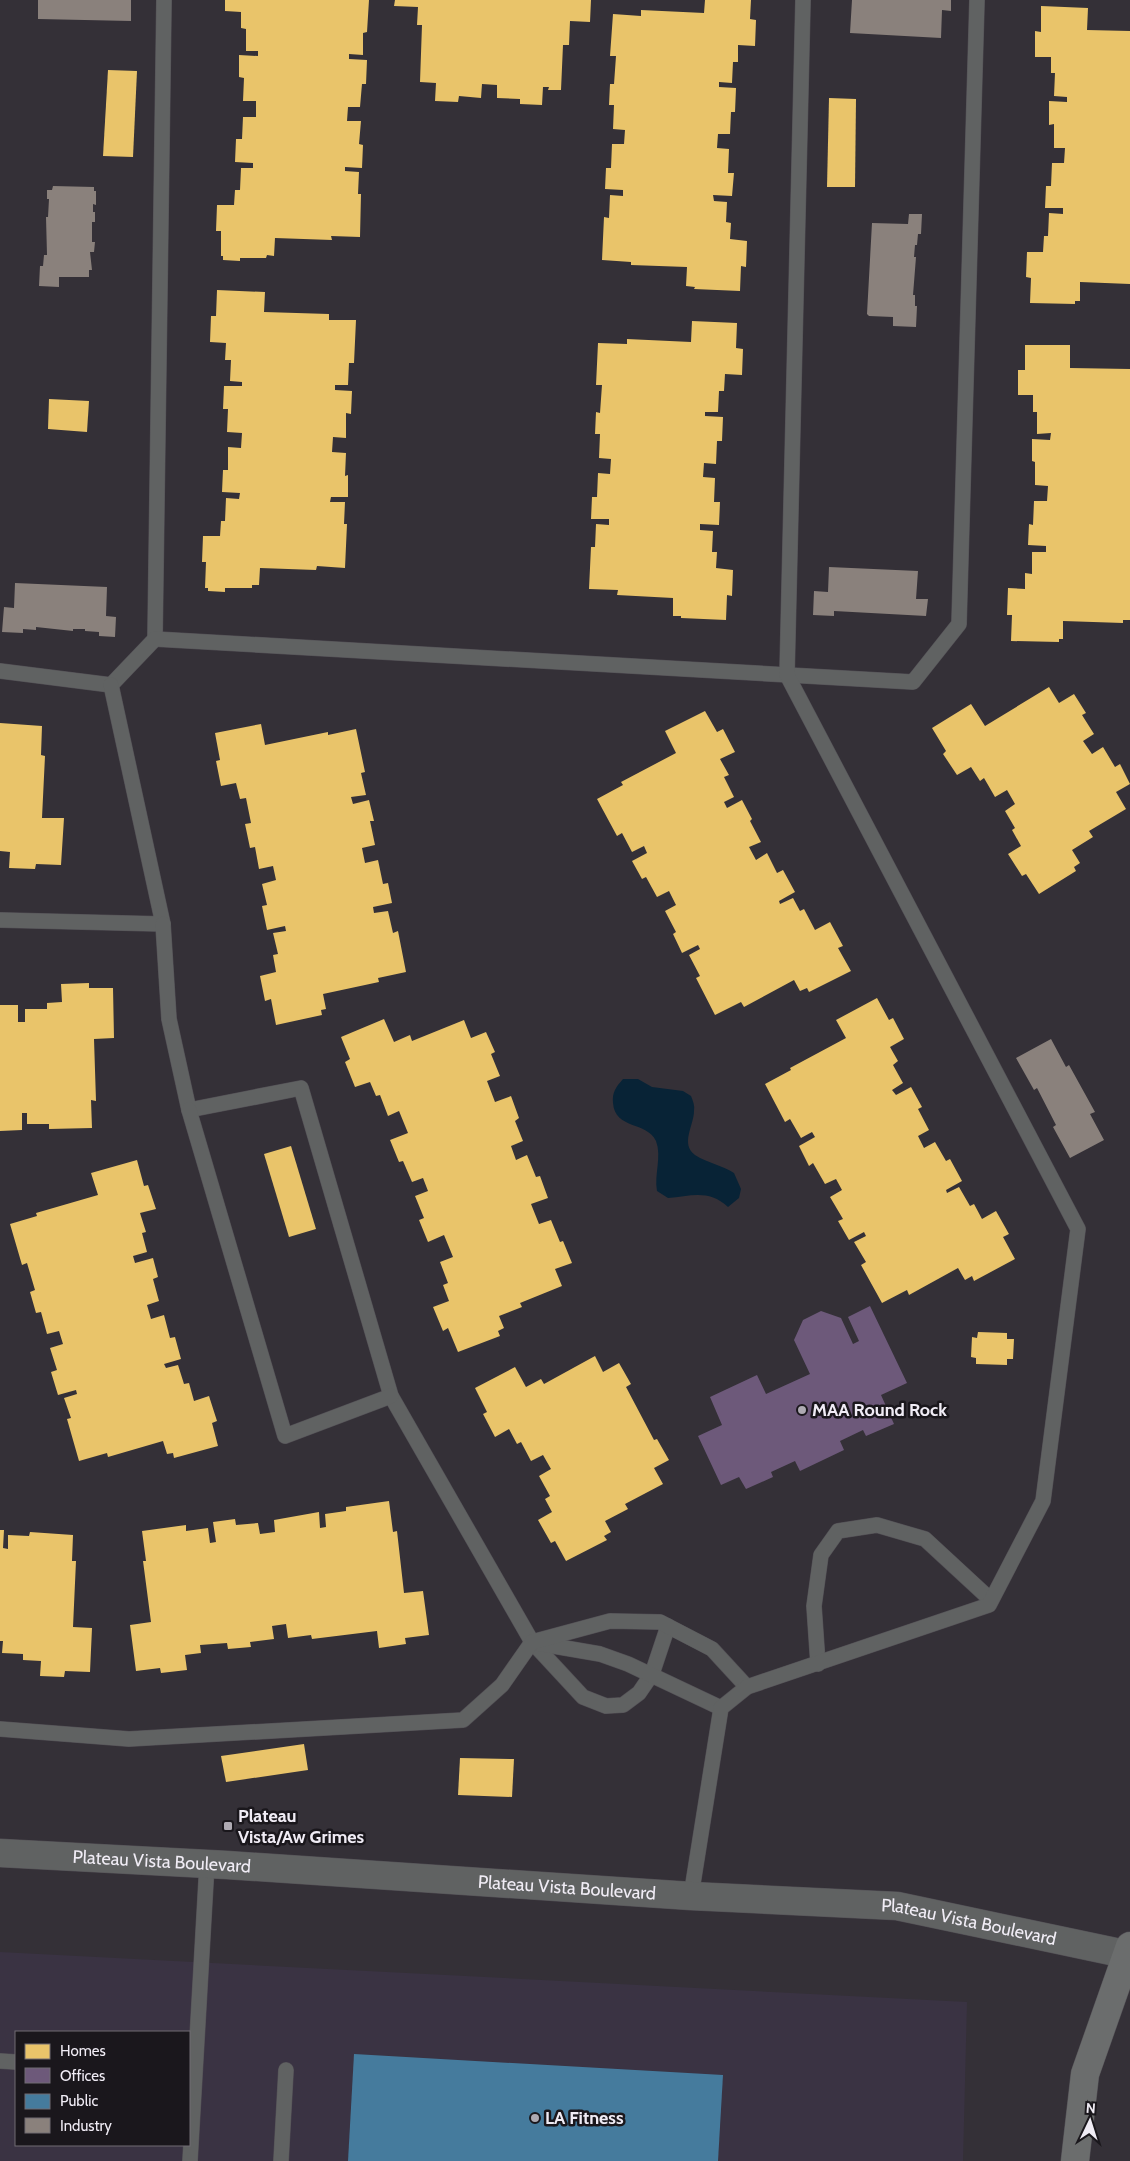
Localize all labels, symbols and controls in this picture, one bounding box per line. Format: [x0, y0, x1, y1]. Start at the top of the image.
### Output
place label: MAA Round Rock [812, 1399, 947, 1421]
marker: MAA Round Rock [796, 1404, 808, 1416]
place label: Plateau Vista/Aw Grimes [238, 1805, 365, 1848]
marker: Plateau Vista/Aw Grimes [222, 1820, 234, 1832]
street label: Plateau Vista Boulevard [72, 1846, 252, 1878]
street label: Plateau Vista Boulevard [477, 1871, 657, 1905]
street label: Plateau Vista Boulevard [881, 1894, 1058, 1950]
legend [15, 2031, 190, 2146]
text: Homes [60, 2042, 106, 2060]
text: Offices [60, 2067, 105, 2085]
text: Public [60, 2092, 98, 2110]
north arrow [1065, 2096, 1115, 2146]
text: N [1085, 2099, 1096, 2117]
place label: LA Fitness [545, 2107, 624, 2129]
marker: LA Fitness [529, 2112, 541, 2124]
text: Industry [60, 2117, 112, 2135]

